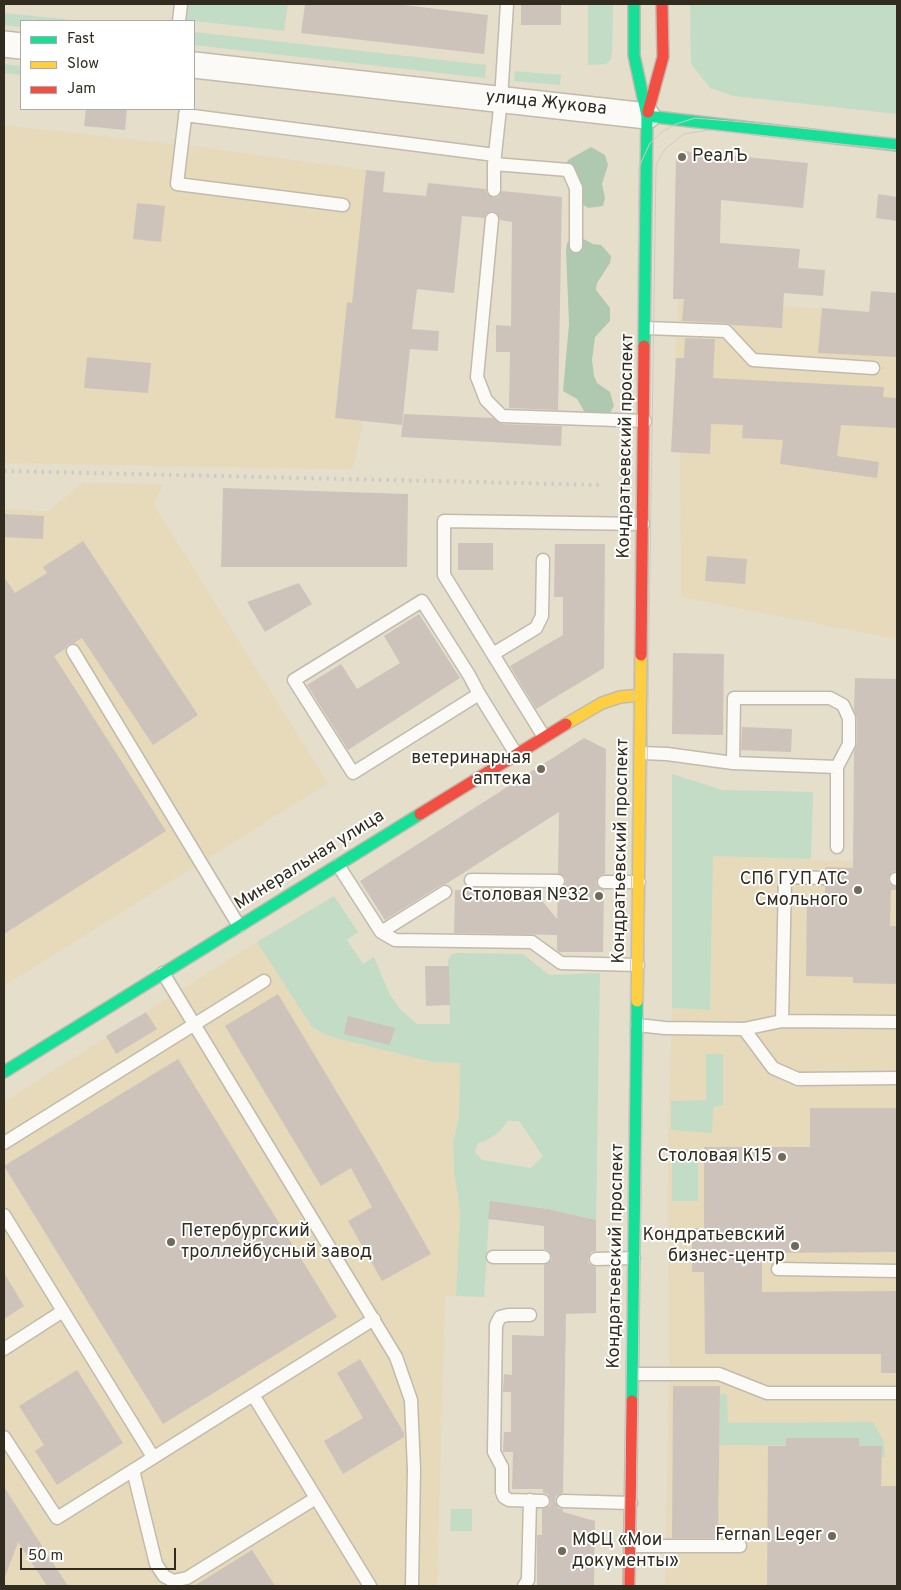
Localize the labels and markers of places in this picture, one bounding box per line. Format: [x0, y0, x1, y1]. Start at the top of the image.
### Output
place label: РеалЪ [692, 146, 748, 168]
marker: РеалЪ [676, 151, 688, 163]
place label: ветеринарная аптека [411, 748, 531, 791]
marker: ветеринарная аптека [535, 763, 547, 775]
place label: СПб ГУП АТС Смольного [740, 869, 848, 912]
marker: СПб ГУП АТС Смольного [852, 884, 864, 896]
place label: Столовая №32 [462, 885, 589, 907]
marker: Столовая №32 [593, 890, 605, 902]
place label: Столовая К15 [657, 1146, 772, 1168]
marker: Столовая К15 [776, 1151, 788, 1163]
place label: Петербургский троллейбусный завод [181, 1221, 372, 1264]
place label: Кондратьевский бизнес-центр [642, 1225, 785, 1268]
marker: Петербургский троллейбусный завод [165, 1236, 177, 1248]
marker: Кондратьевский бизнес-центр [789, 1240, 801, 1252]
place label: Fernan Leger [715, 1525, 822, 1547]
place label: МФЦ «Мои документы» [572, 1530, 679, 1572]
marker: Fernan Leger [826, 1530, 838, 1542]
marker: МФЦ «Мои документы» [556, 1545, 568, 1557]

